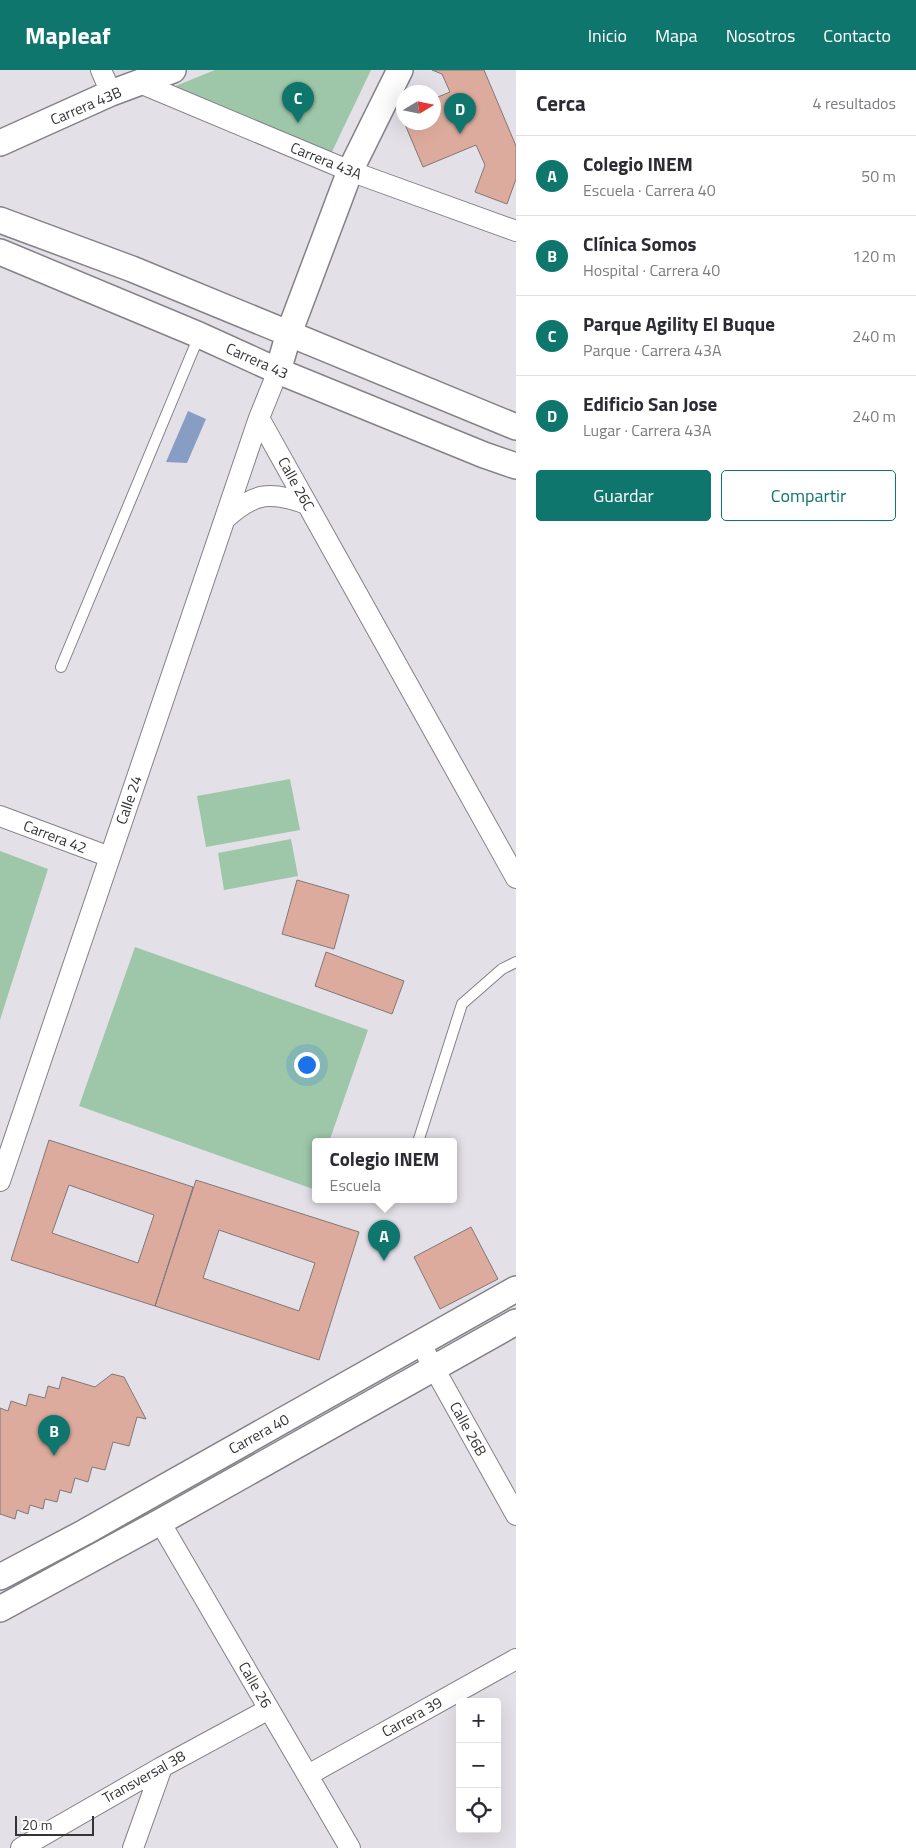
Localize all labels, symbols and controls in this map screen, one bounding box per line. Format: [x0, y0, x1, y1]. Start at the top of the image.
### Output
text: Mapleaf [25, 17, 110, 53]
text: Inicio [588, 22, 627, 49]
text: Mapa [655, 22, 698, 49]
text: Nosotros [726, 22, 795, 49]
text: Contacto [823, 22, 891, 49]
street label: Carrera 43B [47, 80, 125, 131]
pin: C [282, 82, 314, 123]
north arrow [396, 85, 441, 130]
text: Cerca [536, 87, 586, 119]
text: 4 resultados [812, 91, 896, 115]
pin: D [444, 93, 476, 134]
street label: Carrera 43A [287, 136, 365, 185]
text: Colegio INEM [583, 149, 693, 178]
text: A [547, 164, 557, 188]
text: 50 m [861, 164, 896, 188]
text: Escuela · Carrera 40 [583, 178, 716, 202]
text: Clínica Somos [583, 229, 697, 258]
text: B [547, 244, 557, 268]
text: 120 m [852, 244, 896, 268]
text: Hospital · Carrera 40 [583, 258, 720, 282]
text: Parque Agility El Buque [583, 309, 775, 338]
text: C [548, 324, 556, 348]
text: 240 m [852, 324, 896, 348]
street label: Carrera 43 [222, 337, 292, 385]
text: Parque · Carrera 43A [583, 338, 722, 362]
text: Edificio San Jose [583, 389, 717, 418]
text: D [547, 404, 557, 428]
text: 240 m [852, 404, 896, 428]
text: Lugar · Carrera 43A [583, 418, 712, 442]
street label: Calle 26C [272, 453, 321, 515]
button: Guardar [536, 470, 711, 521]
button: Compartir [721, 470, 896, 521]
street label: Calle 24 [109, 772, 148, 827]
street label: Carrera 42 [20, 814, 90, 859]
your location [294, 1052, 320, 1078]
popup [312, 1138, 457, 1203]
text: Colegio INEM [330, 1144, 439, 1173]
text: Escuela [330, 1173, 381, 1197]
pin: A [368, 1220, 400, 1261]
street label: Calle 26B [444, 1397, 493, 1460]
street label: Carrera 40 [224, 1407, 293, 1460]
pin: B [38, 1415, 70, 1456]
street label: Calle 26 [233, 1657, 278, 1712]
street label: Carrera 39 [377, 1690, 446, 1743]
map controls [456, 1698, 501, 1833]
button: + [456, 1698, 501, 1743]
button: − [456, 1743, 501, 1788]
street label: Transversal 38 [98, 1744, 190, 1809]
button: locate [456, 1788, 501, 1833]
scale bar [15, 1813, 94, 1836]
text: 20 m [22, 1814, 52, 1835]

